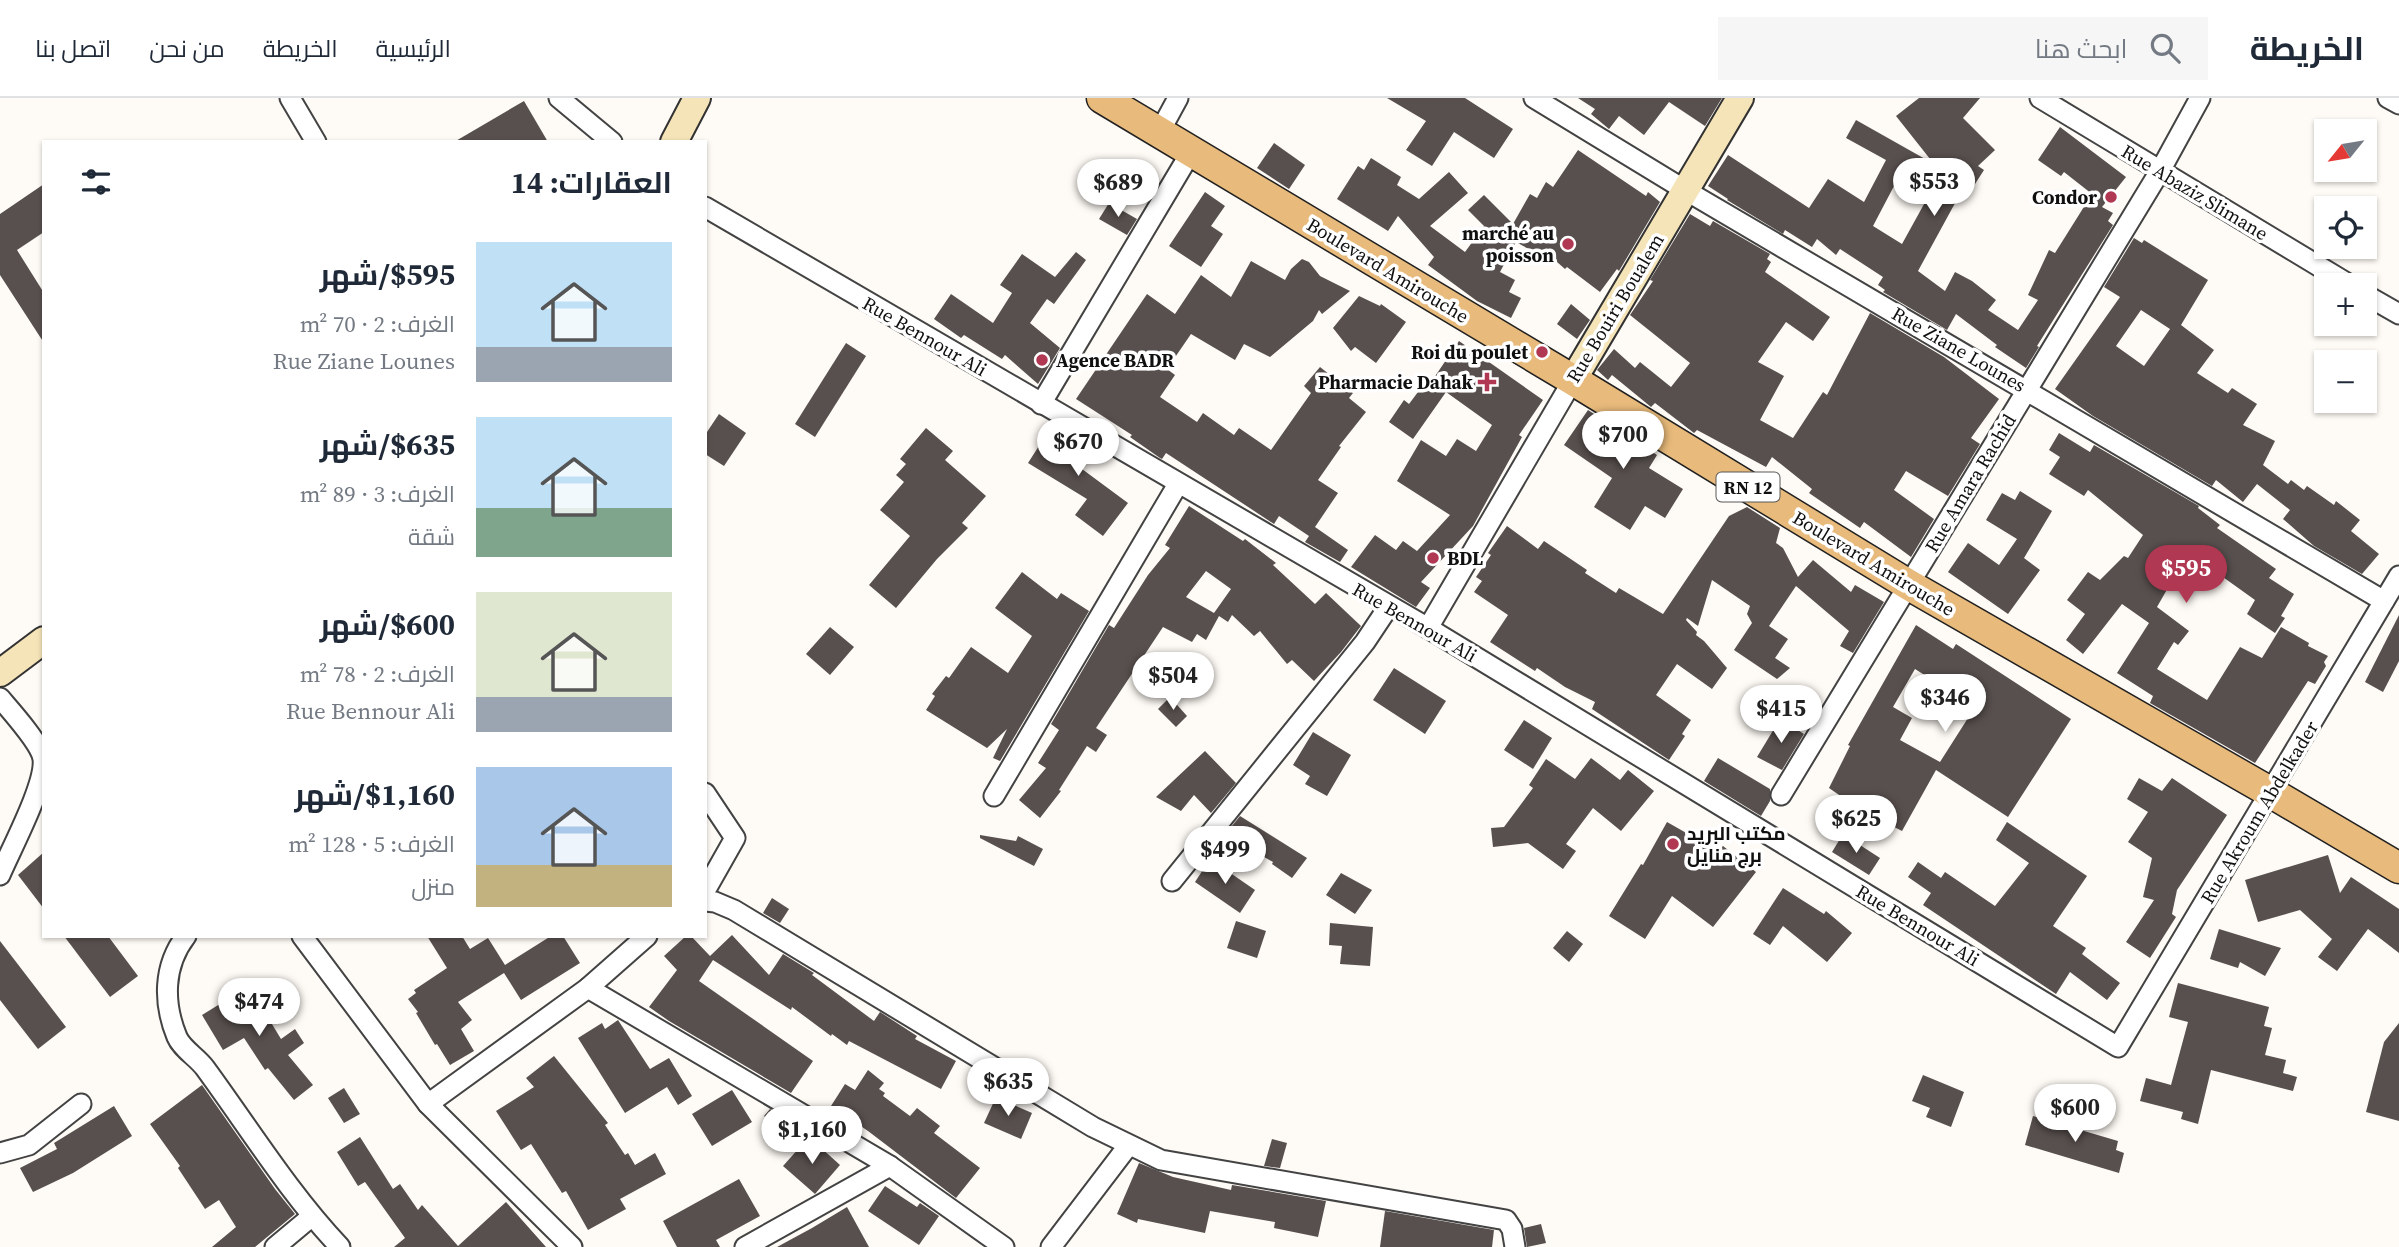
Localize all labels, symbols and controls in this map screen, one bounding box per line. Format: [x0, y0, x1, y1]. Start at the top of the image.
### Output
search box [1718, 17, 2208, 80]
text: الخريطة [2250, 26, 2364, 71]
icon: search [2146, 29, 2184, 67]
text: ابحث هنا [2035, 31, 2128, 67]
text: اتصل بنا [35, 32, 111, 65]
text: من نحن [149, 32, 225, 65]
text: الخريطة [263, 32, 338, 65]
text: الرئيسية [376, 32, 451, 65]
north arrow [2314, 119, 2376, 182]
map controls [2314, 119, 2377, 413]
street label: Rue Abaziz Slimane [2117, 138, 2273, 246]
pin: $553 [1893, 158, 1975, 218]
pin: $689 [1077, 159, 1159, 219]
text: العقارات: 14 [511, 162, 672, 203]
icon: filters [77, 163, 115, 201]
text: $553 [1909, 165, 1959, 197]
text: $689 [1093, 166, 1143, 198]
place label: Condor [2032, 184, 2097, 210]
marker: Condor [2103, 189, 2119, 205]
button: locate [2314, 196, 2377, 259]
street label: Boulevard Amirouche [1302, 211, 1474, 329]
place label: marché au poisson [1462, 220, 1554, 268]
street label: Rue Bouiri Boualem [1560, 229, 1670, 387]
marker: marché au poisson [1560, 236, 1576, 252]
text: $595/شهر [320, 254, 455, 295]
icon: home [532, 270, 616, 354]
button: + [2314, 273, 2377, 336]
street label: Rue Bennour Ali [858, 290, 992, 382]
street label: Rue Ziane Lounes [1887, 300, 2031, 398]
text: الغرف: 2 · 70 m² [300, 308, 455, 340]
place label: Roi du poulet [1411, 339, 1528, 365]
marker: Roi du poulet [1534, 344, 1550, 360]
text: Rue Ziane Lounes [273, 345, 455, 377]
place label: Agence BADR [1056, 347, 1174, 373]
button: − [2314, 350, 2377, 413]
marker: Agence BADR [1034, 352, 1050, 368]
place label: Pharmacie Dahak [1318, 369, 1474, 395]
marker: Pharmacie Dahak [1479, 374, 1495, 390]
street label: Rue Amara Rachid [1918, 409, 2022, 557]
pin: $700 [1582, 412, 1664, 471]
pin: $670 [1037, 418, 1119, 478]
text: $700 [1598, 418, 1648, 450]
text: $635/شهر [320, 424, 455, 465]
text: $670 [1053, 425, 1103, 457]
icon: home [532, 445, 616, 529]
road number: RN 12 [1716, 472, 1780, 502]
text: الغرف: 3 · 89 m² [300, 478, 455, 510]
street label: Boulevard Amirouche [1788, 504, 1960, 622]
text: شقة [408, 521, 455, 553]
place label: BDL [1447, 545, 1483, 571]
pin: $595 [2145, 546, 2227, 605]
marker: BDL [1425, 550, 1441, 566]
text: $595 [2161, 552, 2211, 584]
street label: Rue Bennour Ali [1348, 576, 1482, 668]
text: $600/شهر [320, 604, 455, 645]
icon: home [532, 620, 616, 704]
pin: $504 [1132, 652, 1214, 712]
text: الغرف: 2 · 78 m² [300, 658, 455, 690]
text: $504 [1148, 659, 1198, 691]
pin: $346 [1904, 674, 1986, 734]
text: $346 [1920, 681, 1970, 713]
pin: $415 [1740, 686, 1822, 745]
text: $415 [1756, 692, 1806, 724]
text: Rue Bennour Ali [286, 695, 455, 727]
street label: Rue Akroum Abdelkader [2194, 716, 2324, 908]
text: $1,160/شهر [294, 774, 455, 815]
icon: home [532, 795, 616, 879]
pin: $625 [1815, 796, 1897, 855]
text: $625 [1831, 802, 1881, 834]
place label: مكتب البريد برج منايل [1687, 820, 1786, 869]
pin: $499 [1184, 826, 1266, 886]
text: الغرف: 5 · 128 m² [288, 828, 455, 860]
text: $499 [1200, 833, 1250, 865]
marker: مكتب البريد برج منايل [1665, 836, 1681, 852]
text: منزل [411, 871, 455, 903]
street label: Rue Bennour Ali [1851, 878, 1985, 972]
pin: $474 [218, 978, 300, 1038]
text: $474 [234, 985, 284, 1017]
pin: $635 [967, 1058, 1049, 1118]
text: $635 [983, 1065, 1033, 1097]
pin: $600 [2034, 1084, 2116, 1144]
text: $600 [2050, 1091, 2100, 1123]
pin: $1,160 [755, 1107, 869, 1166]
text: $1,160 [777, 1113, 847, 1145]

